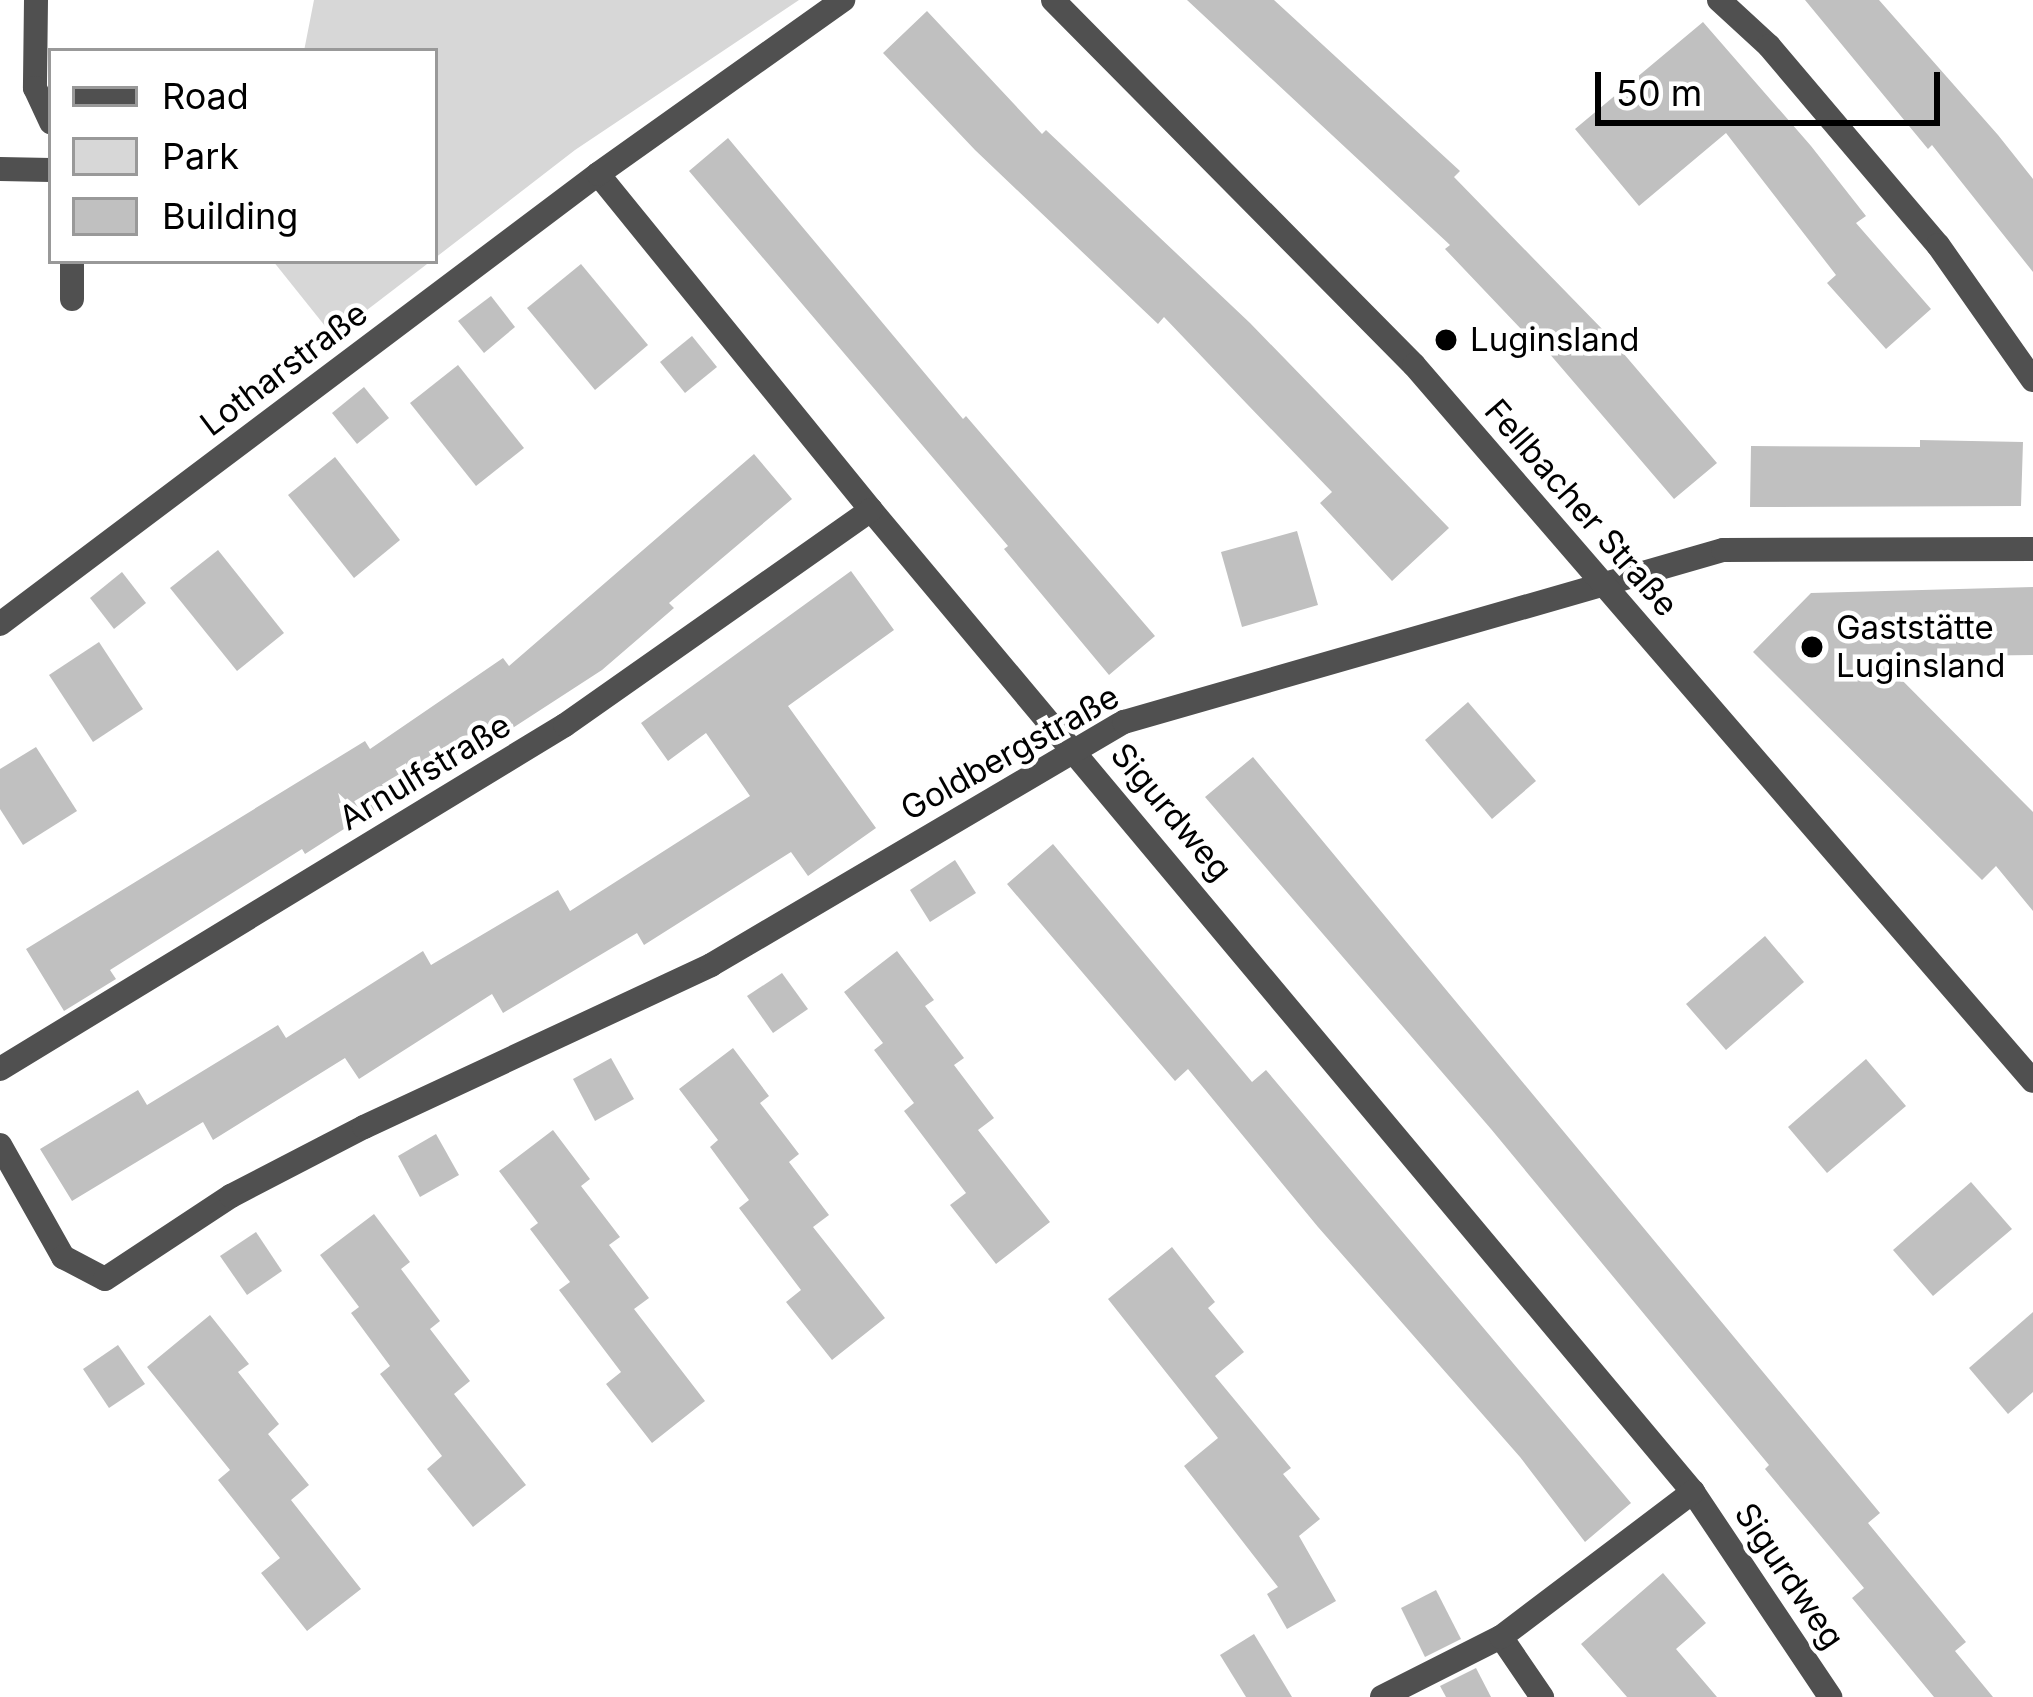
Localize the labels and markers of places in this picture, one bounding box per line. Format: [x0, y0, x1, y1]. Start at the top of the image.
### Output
place label: Luginsland [1470, 320, 1640, 360]
marker: Luginsland [1433, 327, 1459, 353]
place label: Gaststätte Luginsland [1836, 608, 2006, 686]
marker: Gaststätte Luginsland [1799, 634, 1825, 660]

